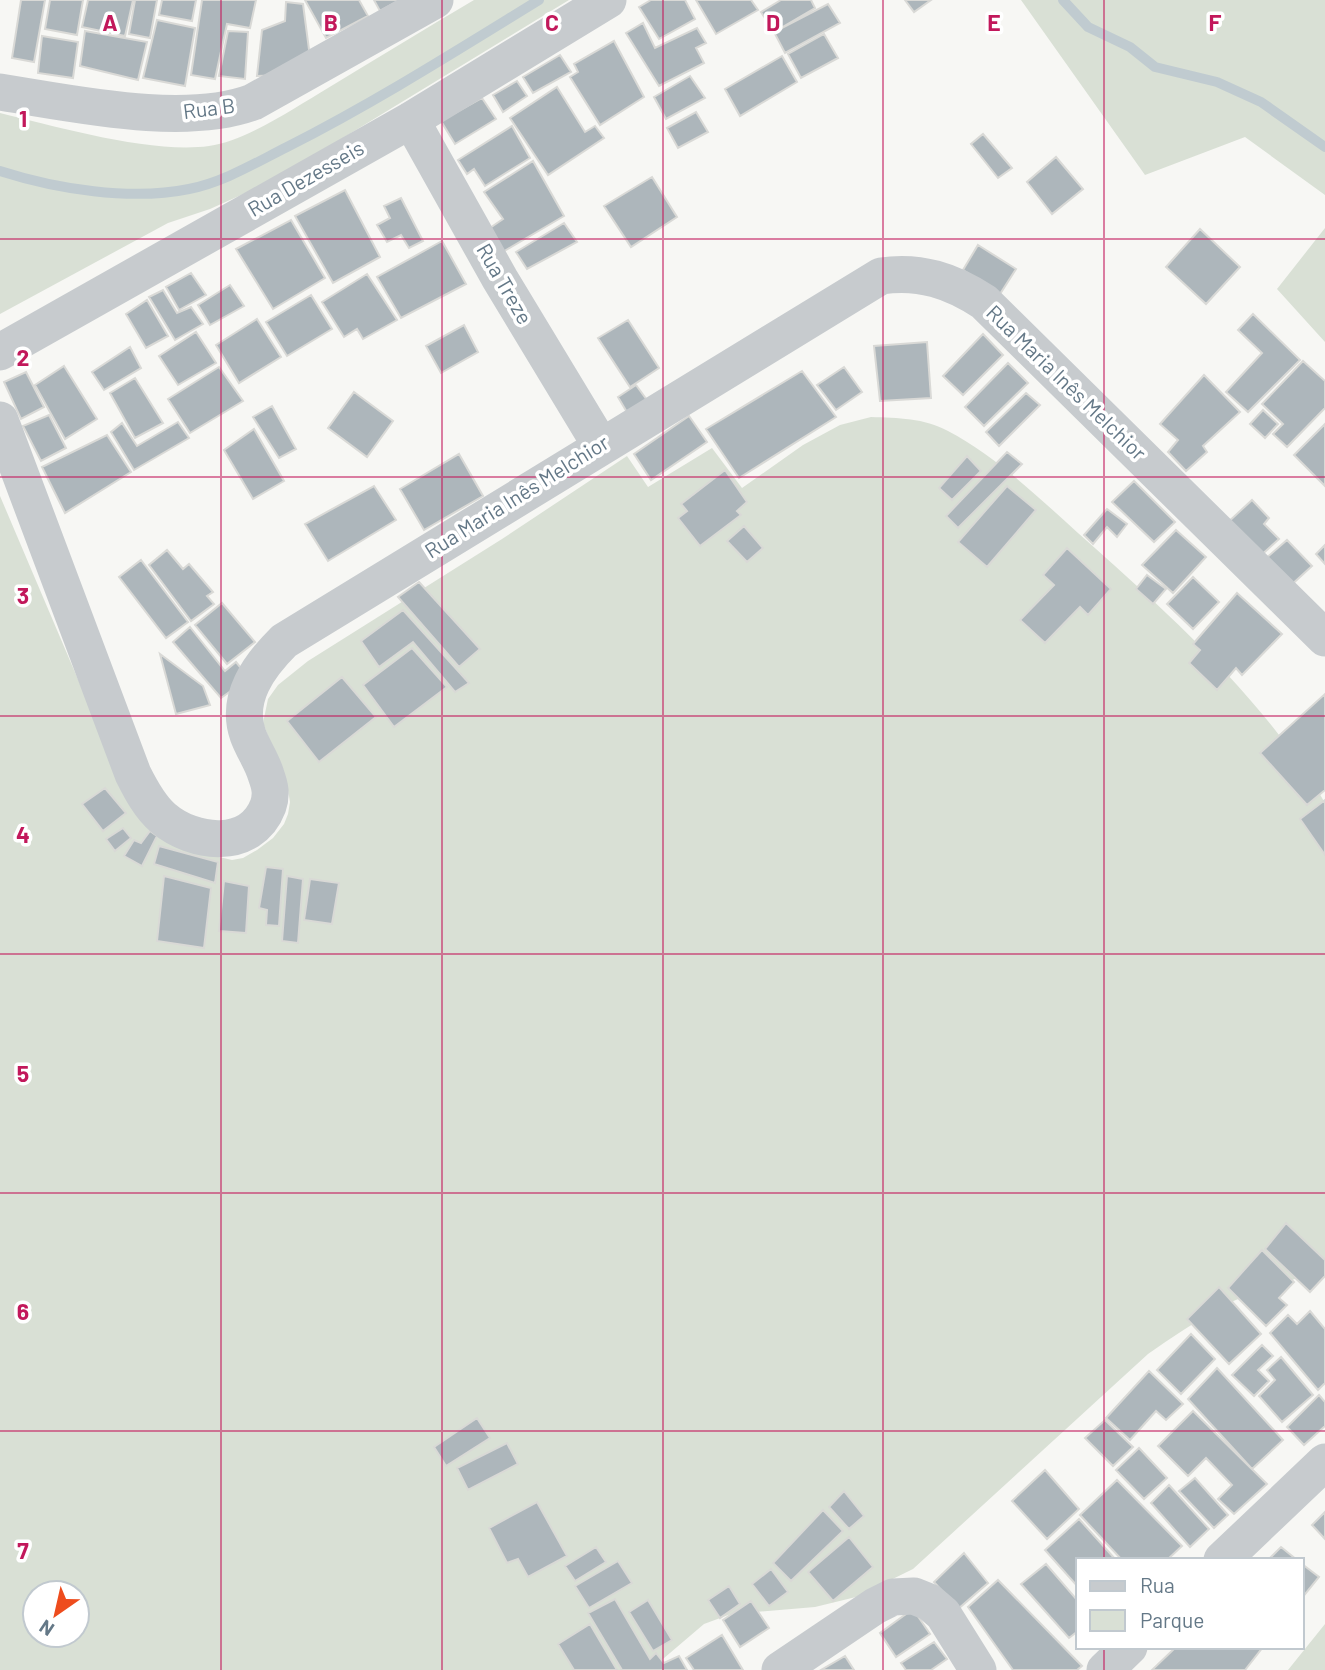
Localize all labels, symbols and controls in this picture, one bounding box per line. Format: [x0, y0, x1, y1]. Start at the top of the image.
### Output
text: A [102, 8, 118, 36]
text: B [324, 8, 338, 36]
text: C [545, 8, 559, 36]
text: D [766, 8, 780, 36]
text: E [987, 8, 1001, 36]
text: F [1209, 8, 1222, 36]
street label: Rua B [181, 92, 236, 123]
text: 1 [19, 104, 27, 132]
street label: Rua Dezesseis [243, 134, 368, 221]
street label: Rua Treze [472, 238, 538, 328]
street label: Rua Maria Inês Melchior [982, 299, 1152, 465]
text: 2 [17, 343, 29, 371]
street label: Rua Maria Inês Melchior [420, 429, 613, 563]
text: 3 [17, 581, 29, 609]
text: 4 [16, 820, 30, 848]
text: 5 [17, 1059, 29, 1087]
text: 6 [17, 1297, 29, 1325]
text: 7 [17, 1536, 29, 1564]
legend [1076, 1558, 1304, 1649]
text: Rua [1140, 1572, 1175, 1597]
north arrow [21, 1579, 91, 1649]
text: Parque [1140, 1607, 1205, 1632]
text: N [35, 1615, 58, 1642]

